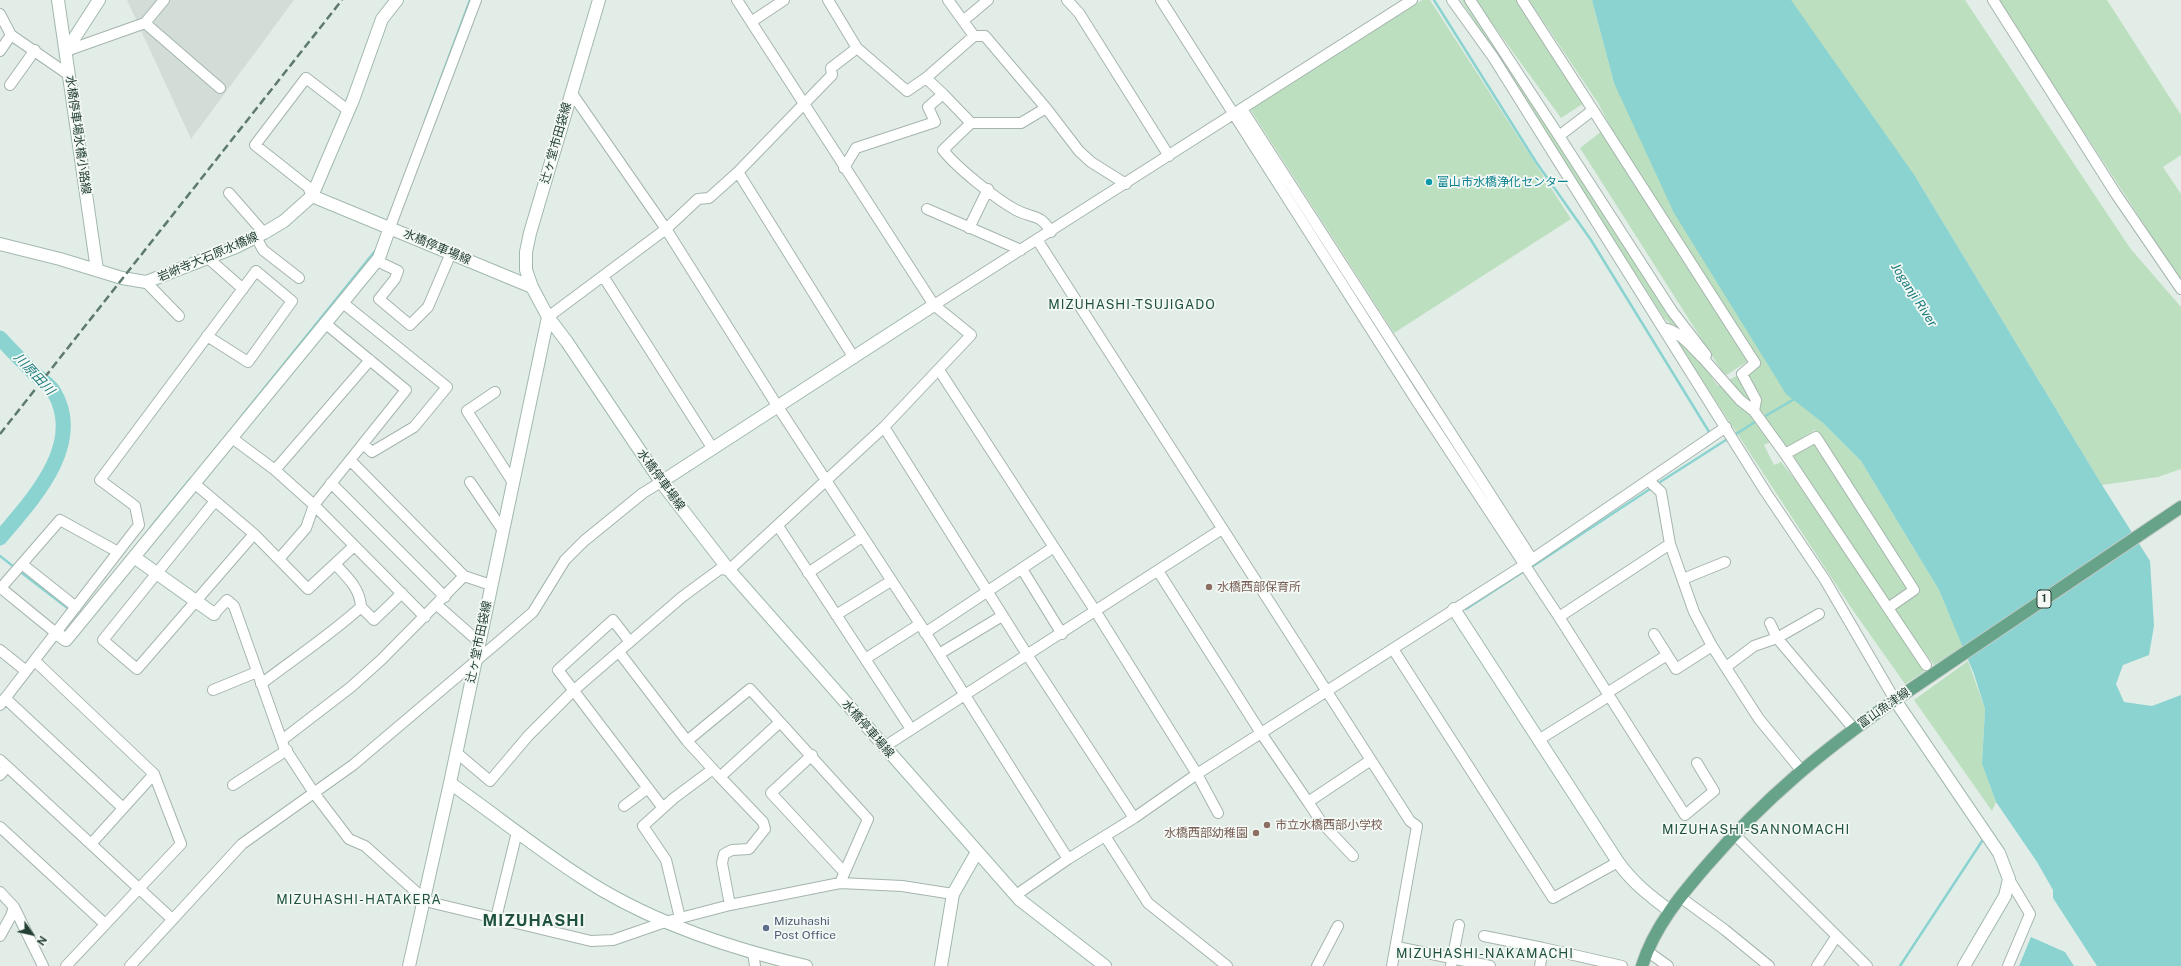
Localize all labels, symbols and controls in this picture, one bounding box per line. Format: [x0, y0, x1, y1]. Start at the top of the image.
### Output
street label: 水橋停車場水橋小路線 [63, 75, 93, 195]
street label: 辻ヶ堂市田袋線 [538, 101, 574, 185]
place label: 富山市水橋浄化センター [1437, 175, 1569, 189]
marker: 富山市水橋浄化センター [1424, 177, 1434, 187]
street label: 水橋停車場線 [401, 226, 473, 268]
street label: 岩峅寺大石原水橋線 [155, 229, 261, 285]
water label: Joganji River [1888, 260, 1940, 330]
district label: MIZUHASHI-TSUJIGADO [1048, 297, 1216, 313]
water label: 川原田川 [11, 350, 57, 398]
street label: 水橋停車場線 [634, 447, 688, 513]
place label: 水橋西部保育所 [1217, 580, 1301, 594]
marker: 水橋西部保育所 [1204, 582, 1214, 592]
road number: 1 [2037, 590, 2051, 608]
street label: 辻ヶ堂市田袋線 [463, 599, 495, 685]
street label: 富山魚津線 [1855, 685, 1913, 731]
street label: 水橋停車場線 [839, 697, 897, 761]
place label: 市立水橋西部小学校 [1275, 818, 1383, 832]
marker: 市立水橋西部小学校 [1262, 820, 1272, 830]
district label: MIZUHASHI-SANNOMACHI [1662, 822, 1850, 838]
place label: 水橋西部幼稚園 [1164, 826, 1248, 840]
marker: 水橋西部幼稚園 [1251, 828, 1261, 838]
district label: MIZUHASHI-HATAKERA [276, 892, 442, 908]
district label: MIZUHASHI [483, 911, 585, 931]
north arrow [12, 914, 52, 954]
place label: Mizuhashi Post Office [774, 914, 836, 942]
marker: Mizuhashi Post Office [761, 923, 771, 933]
text: N [35, 934, 49, 948]
district label: MIZUHASHI-NAKAMACHI [1396, 946, 1574, 962]

